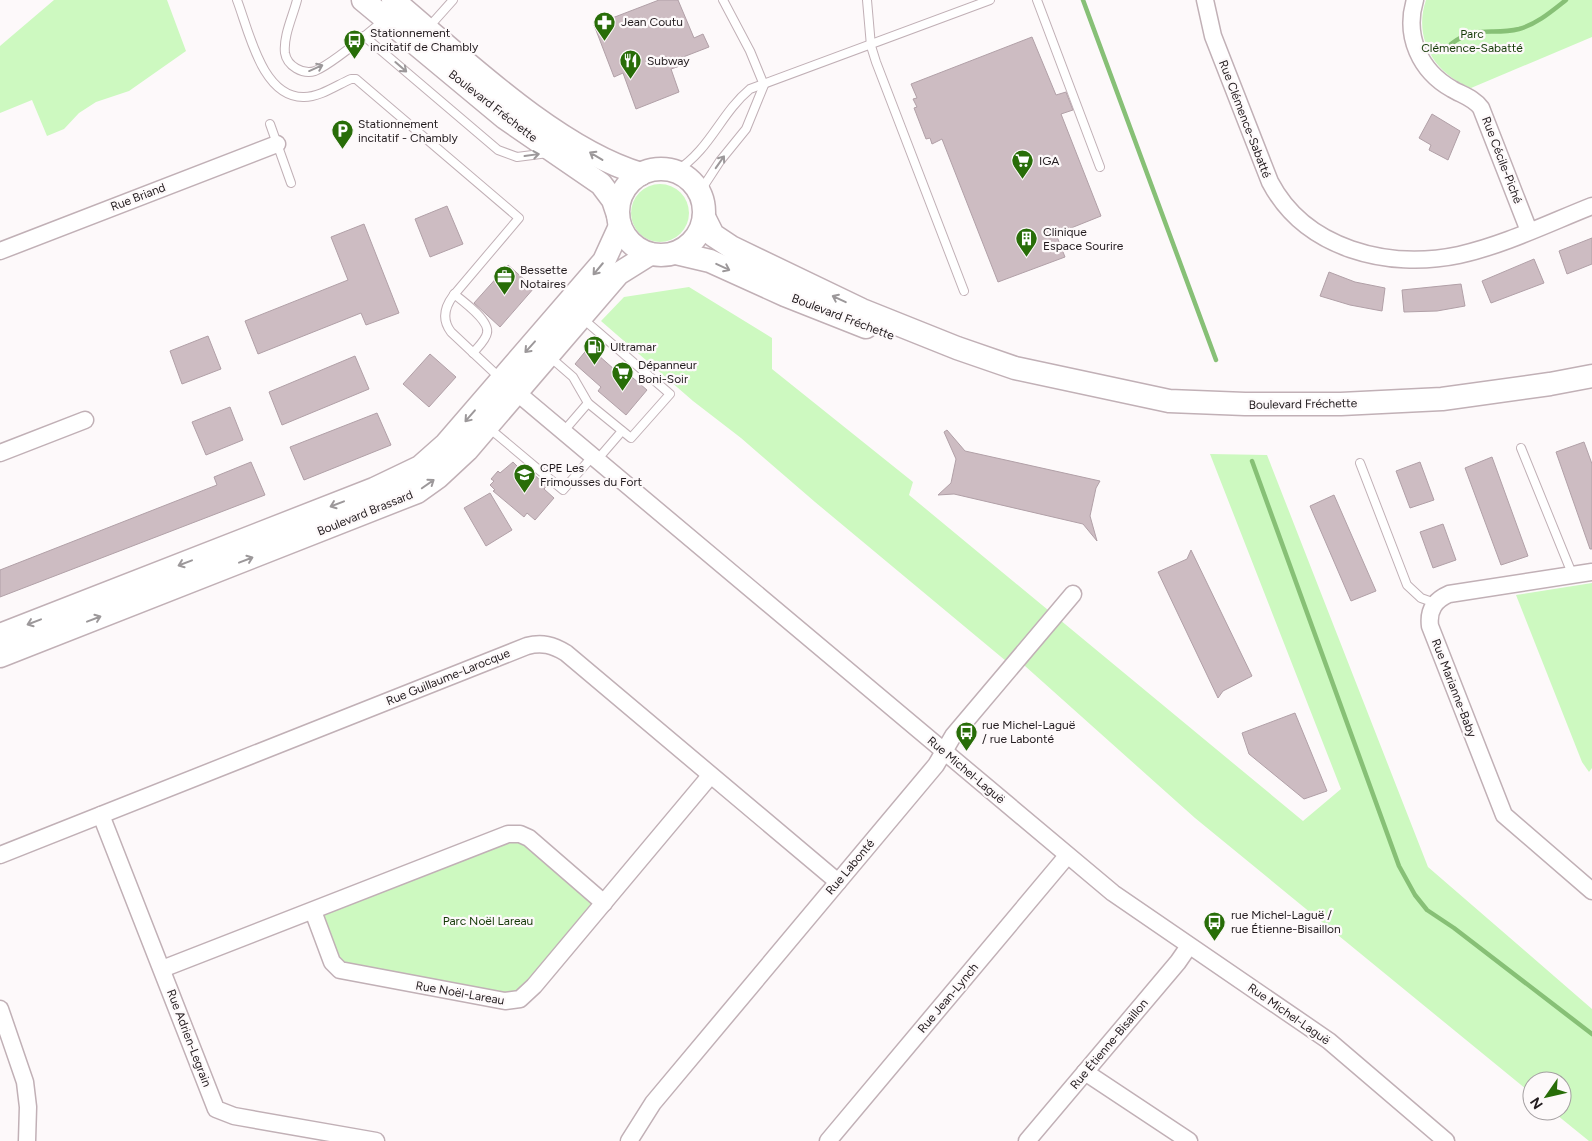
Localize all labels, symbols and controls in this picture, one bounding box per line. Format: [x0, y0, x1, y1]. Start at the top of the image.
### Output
pharmacy icon: Jean Coutu [593, 10, 617, 41]
place label: Jean Coutu [621, 15, 683, 29]
place label: Stationnement incitatif de Chambly [370, 26, 479, 54]
park label: Parc Clémence-Sabatté [1421, 27, 1523, 55]
bus stop icon: Stationnement incitatif de Chambly [342, 28, 366, 59]
restaurant icon: Subway [619, 49, 643, 80]
place label: Subway [647, 54, 690, 68]
street label: Rue Clémence-Sabatté [1216, 58, 1274, 180]
one-way arrow [394, 62, 407, 73]
one-way arrow [309, 63, 324, 73]
street label: Boulevard Fréchette [446, 67, 540, 145]
street label: Rue Cécile-Piché [1479, 115, 1525, 206]
place label: Stationnement incitatif - Chambly [358, 117, 458, 145]
parking icon: Stationnement incitatif - Chambly [330, 119, 354, 150]
supermarket icon: IGA [1011, 149, 1035, 180]
one-way arrow [523, 150, 539, 160]
one-way arrow [589, 150, 603, 160]
place label: IGA [1039, 154, 1059, 168]
one-way arrow [715, 155, 725, 169]
street label: Rue Briand [109, 180, 167, 214]
place label: Clinique Espace Sourire [1043, 225, 1124, 253]
building icon: Clinique Espace Sourire [1015, 227, 1039, 258]
one-way arrow [592, 262, 604, 275]
place label: Bessette Notaires [520, 263, 568, 291]
one-way arrow [715, 263, 730, 272]
office icon: Bessette Notaires [492, 265, 516, 296]
street label: Boulevard Fréchette [790, 291, 897, 343]
one-way arrow [832, 294, 847, 304]
fuel station icon: Ultramar [582, 335, 606, 366]
place label: Ultramar [610, 340, 656, 354]
one-way arrow [525, 341, 536, 354]
place label: Dépanneur Boni-Soir [638, 358, 697, 386]
supermarket icon: Dépanneur Boni-Soir [610, 360, 634, 391]
street label: Boulevard Fréchette [1249, 396, 1358, 412]
one-way arrow [464, 410, 476, 423]
place label: CPE Les Frimousses du Fort [540, 461, 643, 489]
school or university icon: CPE Les Frimousses du Fort [512, 463, 536, 494]
one-way arrow [421, 479, 435, 489]
street label: Boulevard Brassard [315, 487, 415, 539]
one-way arrow [330, 500, 345, 509]
one-way arrow [238, 554, 253, 563]
one-way arrow [178, 559, 194, 568]
one-way arrow [86, 614, 101, 623]
one-way arrow [27, 618, 42, 627]
street label: Rue Marianne-Baby [1429, 637, 1480, 740]
street label: Rue Guillaume-Larocque [384, 646, 512, 708]
place label: rue Michel-Laguë / rue Labonté [982, 718, 1076, 746]
bus stop icon: rue Michel-Laguë / rue Labonté [954, 720, 978, 751]
street label: Rue Michel-Laguë [924, 734, 1008, 807]
street label: Rue Labonté [823, 836, 877, 897]
place label: rue Michel-Laguë / rue Étienne-Bisaillon [1231, 908, 1341, 936]
bus stop icon: rue Michel-Laguë / rue Étienne-Bisaillon [1203, 910, 1227, 941]
park label: Parc Noël Lareau [443, 914, 533, 928]
street label: Rue Jean-Lynch [915, 960, 981, 1036]
street label: Rue Noël-Lareau [414, 978, 506, 1008]
street label: Rue Michel-Laguë [1245, 981, 1333, 1048]
street label: Rue Adrien-Legrain [164, 987, 214, 1089]
street label: Rue Étienne-Bisaillon [1067, 996, 1151, 1092]
north arrow [1522, 1071, 1572, 1121]
text: N [1527, 1094, 1547, 1112]

